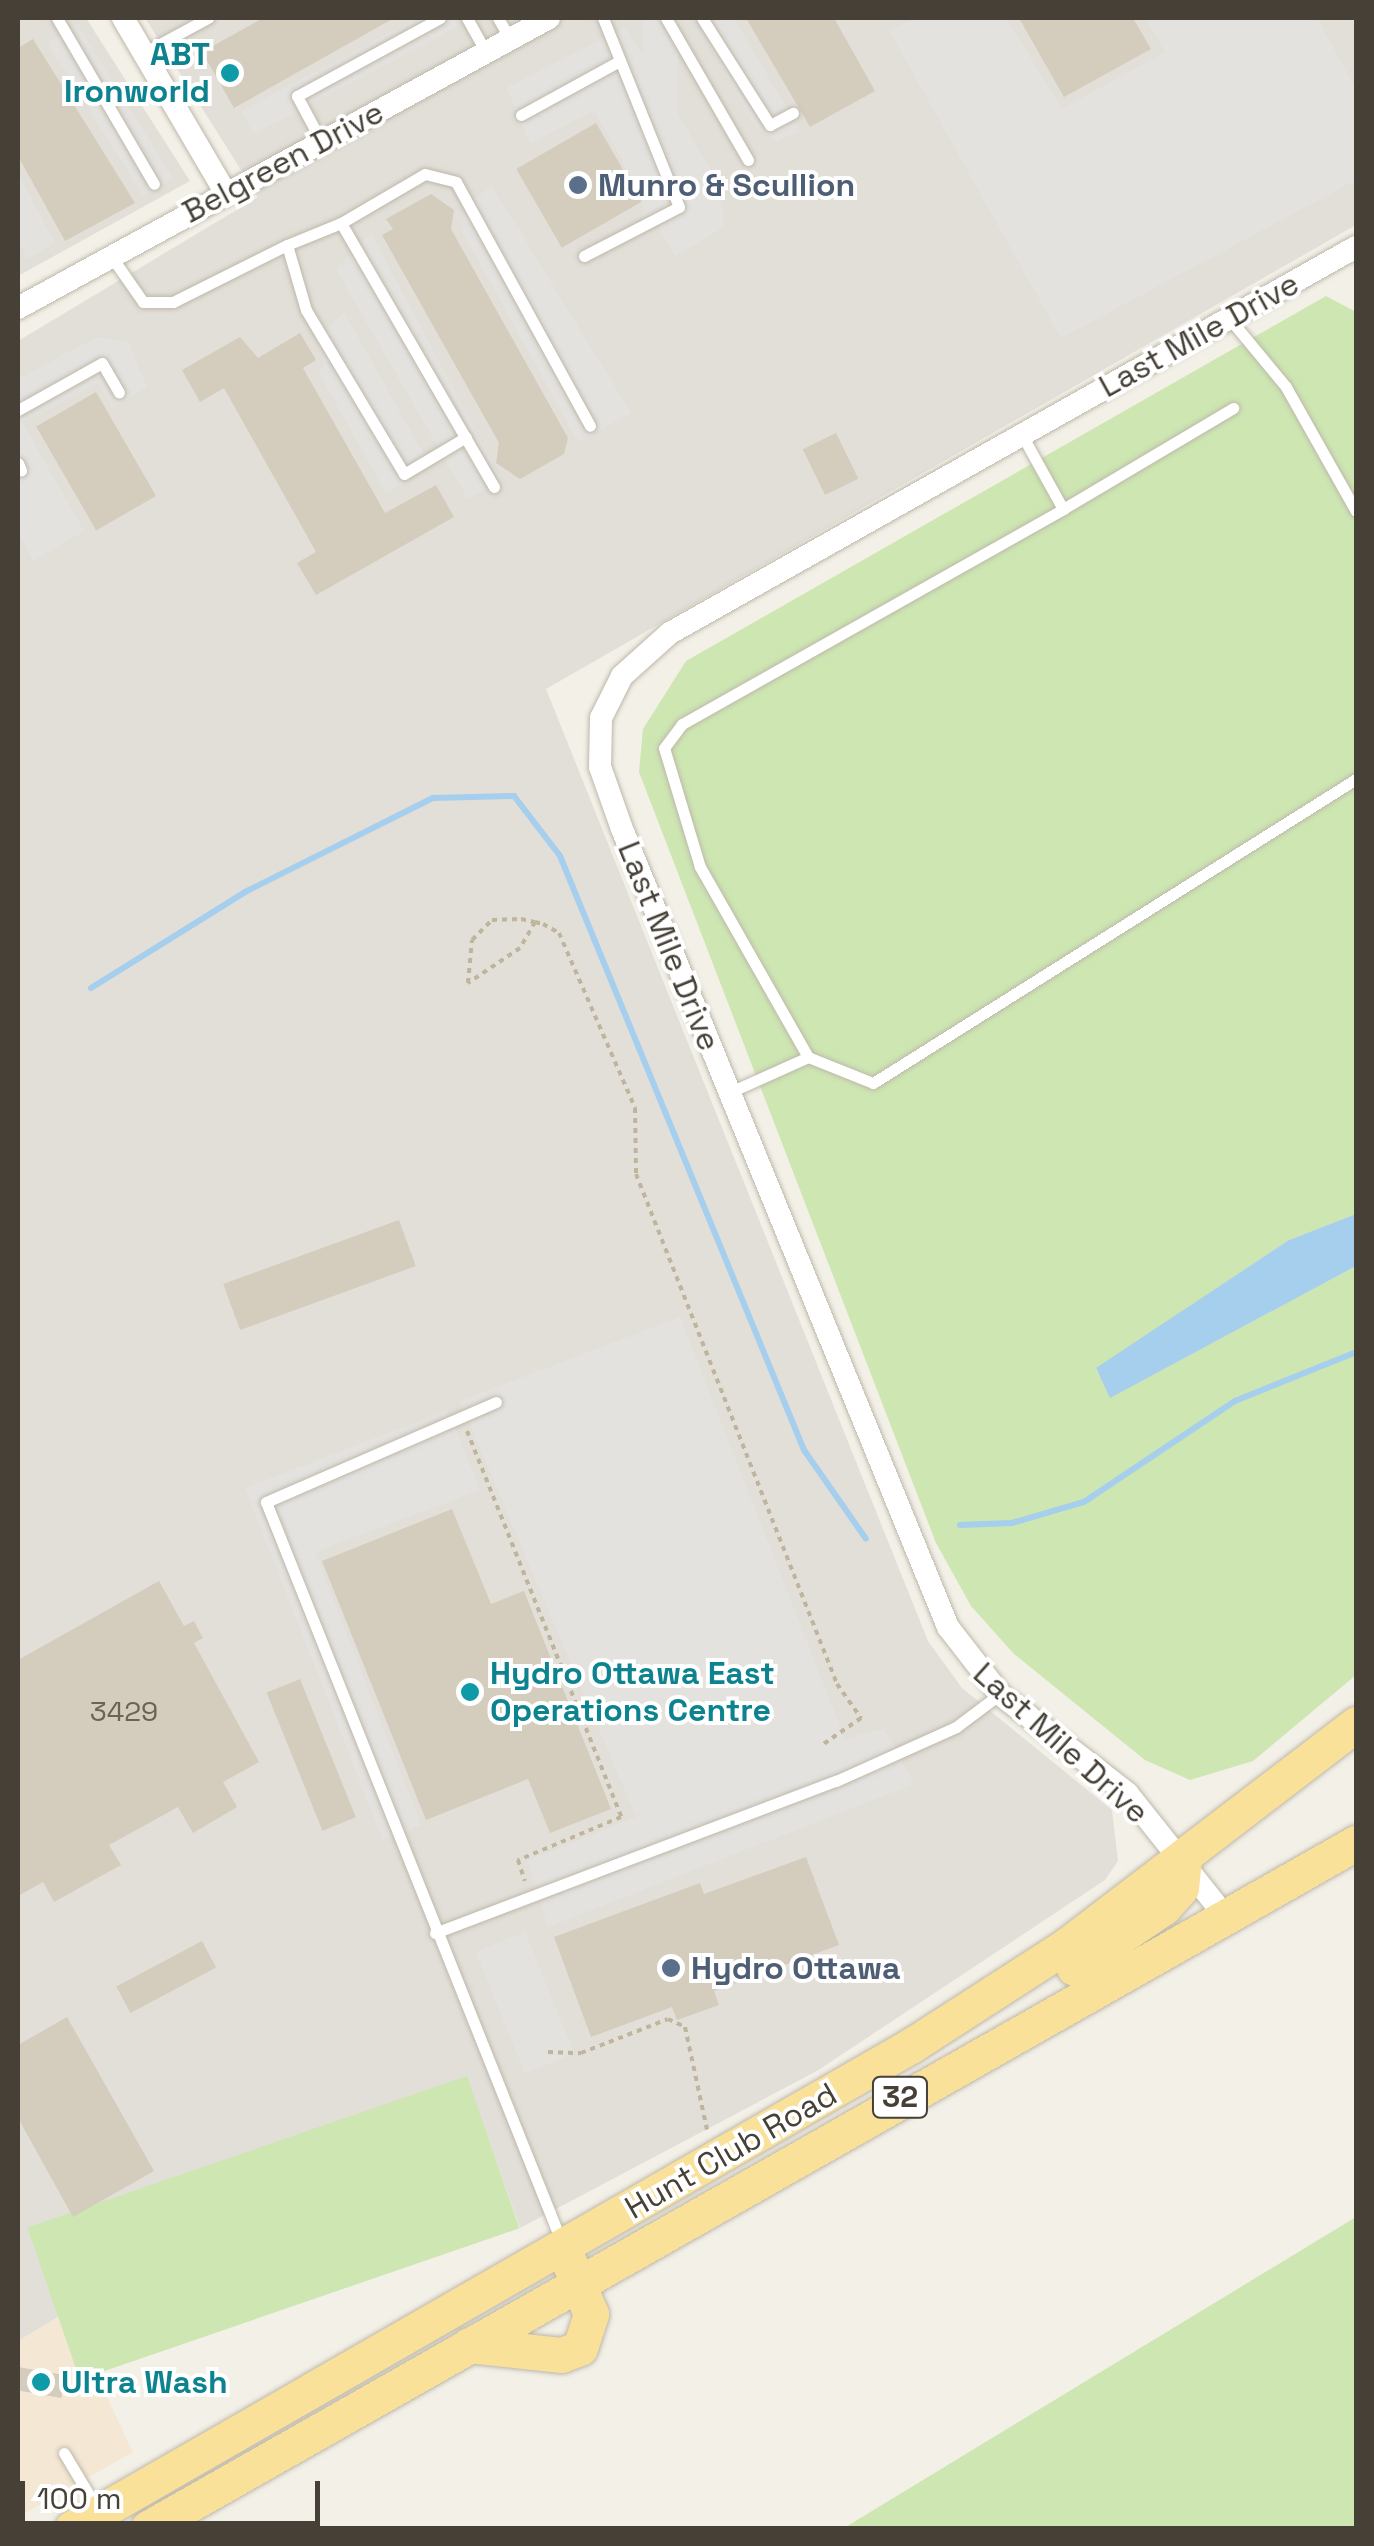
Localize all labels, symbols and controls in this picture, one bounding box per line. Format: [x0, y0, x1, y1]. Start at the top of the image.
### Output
place label: ABT Ironworld [64, 36, 210, 111]
marker: ABT Ironworld [219, 62, 241, 84]
street label: Belgreen Drive [176, 93, 390, 231]
place label: Munro & Scullion [598, 166, 855, 204]
marker: Munro & Scullion [567, 174, 589, 196]
street label: Last Mile Drive [1092, 264, 1306, 406]
street label: Last Mile Drive [610, 836, 728, 1056]
street label: Last Mile Drive [966, 1654, 1156, 1832]
place label: Hydro Ottawa East Operations Centre [490, 1655, 775, 1730]
marker: Hydro Ottawa East Operations Centre [459, 1681, 481, 1703]
house number: 3429 [90, 1694, 158, 1728]
place label: Hydro Ottawa [691, 1949, 901, 1987]
marker: Hydro Ottawa [660, 1957, 682, 1979]
road number: 32 [870, 2072, 930, 2122]
street label: Hunt Club Road [618, 2075, 844, 2227]
place label: Ultra Wash [61, 2363, 228, 2401]
marker: Ultra Wash [30, 2371, 52, 2393]
scale bar [25, 2461, 325, 2523]
text: 100 m [37, 2479, 122, 2518]

